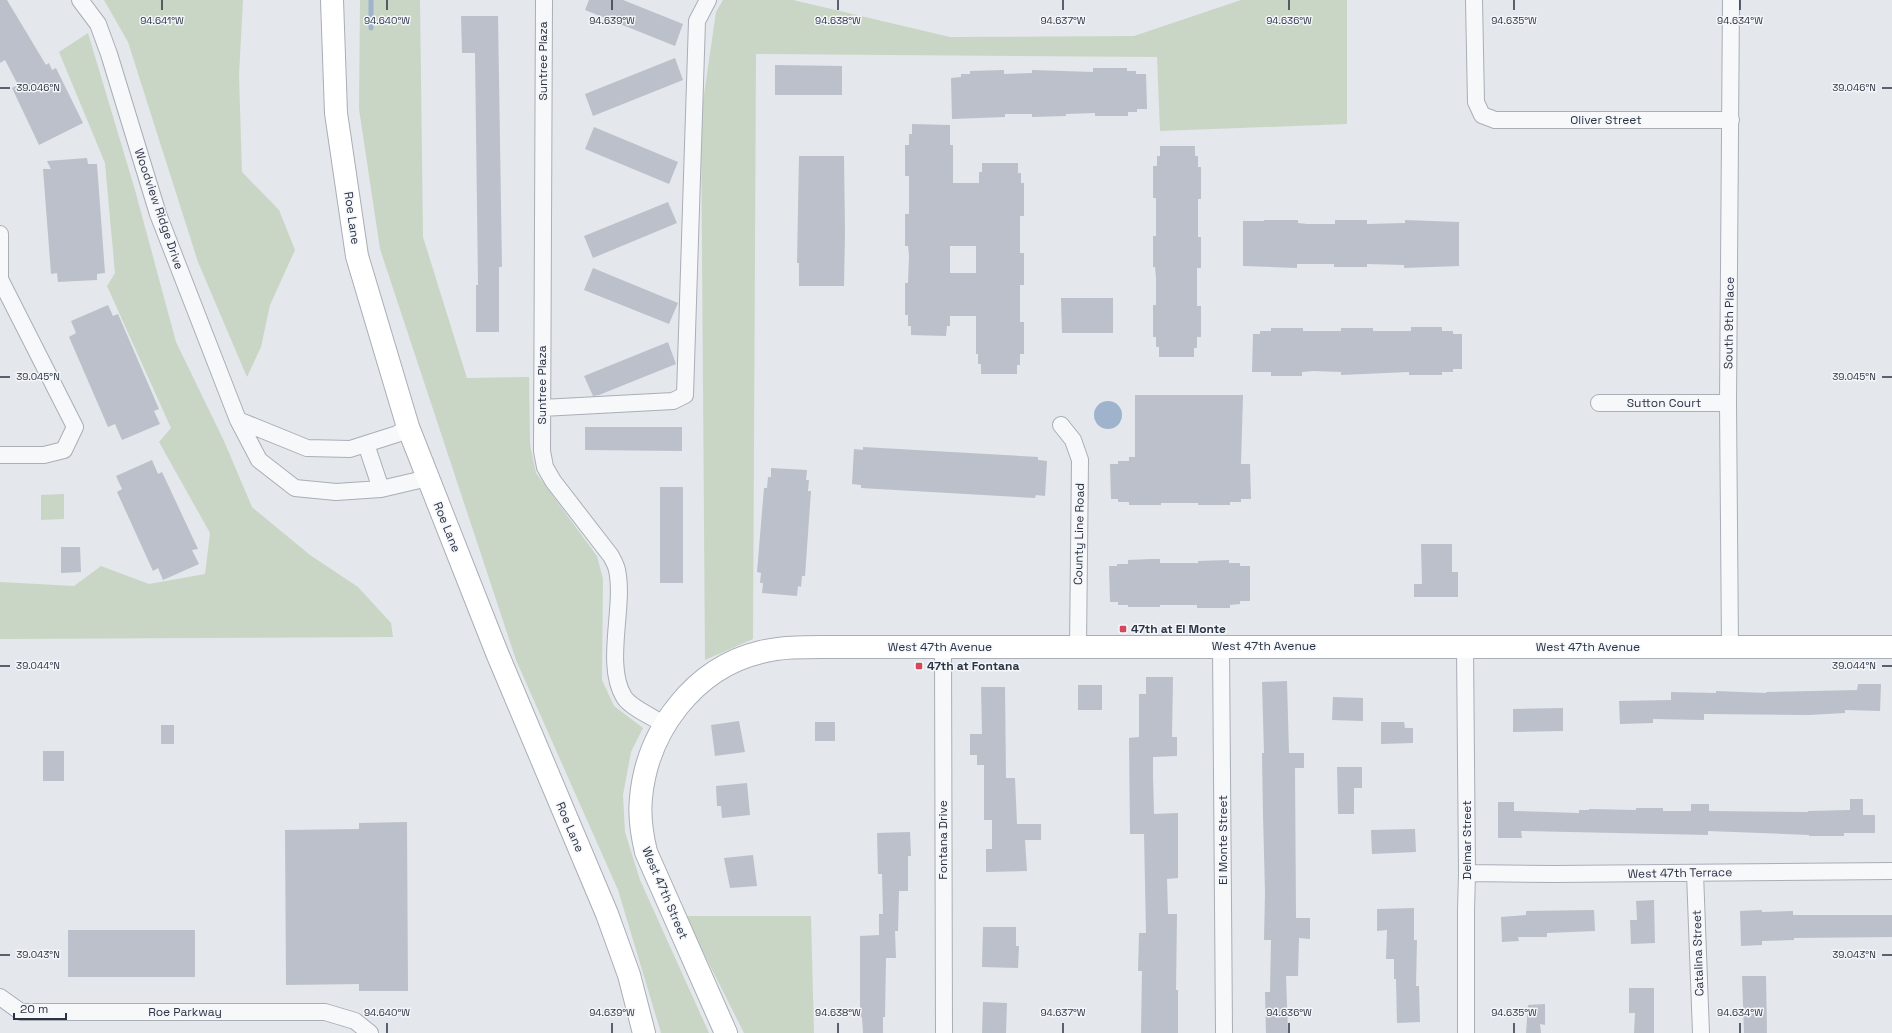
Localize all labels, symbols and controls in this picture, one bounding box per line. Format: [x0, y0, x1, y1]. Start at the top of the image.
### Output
text: 94.641°W [140, 14, 184, 27]
text: 94.640°W [364, 14, 410, 27]
text: 94.639°W [589, 14, 635, 27]
text: 94.638°W [815, 14, 861, 27]
text: 94.637°W [1040, 14, 1086, 27]
text: 94.636°W [1266, 14, 1312, 27]
text: 94.635°W [1491, 14, 1537, 27]
text: 94.634°W [1717, 14, 1763, 27]
street label: Suntree Plaza [535, 21, 551, 101]
text: 39.046°N [16, 81, 60, 94]
text: 39.046°N [1832, 81, 1876, 94]
street label: Oliver Street [1570, 112, 1642, 128]
street label: Woodview Ridge Drive [131, 146, 187, 272]
street label: Roe Lane [340, 191, 364, 245]
street label: South 9th Place [1720, 277, 1738, 369]
street label: Suntree Plaza [534, 345, 550, 425]
text: 39.045°N [16, 370, 60, 383]
text: 39.045°N [1832, 370, 1876, 383]
street label: Sutton Court [1627, 395, 1701, 411]
street label: County Line Road [1070, 483, 1088, 585]
street label: Roe Lane [430, 499, 464, 555]
place label: 47th at El Monte [1131, 621, 1226, 637]
marker: 47th at El Monte [1118, 624, 1128, 634]
street label: West 47th Avenue [1212, 638, 1316, 654]
street label: West 47th Avenue [888, 639, 992, 655]
street label: West 47th Avenue [1536, 639, 1640, 655]
place label: 47th at Fontana [927, 658, 1019, 674]
text: 39.044°N [16, 659, 60, 672]
text: 39.044°N [1832, 659, 1876, 672]
marker: 47th at Fontana [914, 661, 924, 671]
street label: El Monte Street [1215, 795, 1231, 885]
street label: Roe Lane [552, 799, 588, 855]
street label: Fontana Drive [935, 800, 951, 880]
street label: Delmar Street [1459, 800, 1475, 880]
street label: West 47th Street [638, 844, 692, 942]
street label: West 47th Terrace [1628, 864, 1732, 882]
street label: Catalina Street [1688, 909, 1708, 997]
text: 39.043°N [16, 948, 60, 961]
text: 39.043°N [1832, 948, 1876, 961]
scale bar [14, 995, 66, 1021]
text: 20 m [20, 1001, 48, 1017]
street label: Roe Parkway [148, 1004, 222, 1020]
text: 94.640°W [364, 1006, 410, 1019]
text: 94.639°W [589, 1006, 635, 1019]
text: 94.638°W [815, 1006, 861, 1019]
text: 94.637°W [1040, 1006, 1086, 1019]
text: 94.636°W [1266, 1006, 1312, 1019]
text: 94.635°W [1491, 1006, 1537, 1019]
text: 94.634°W [1717, 1006, 1763, 1019]

